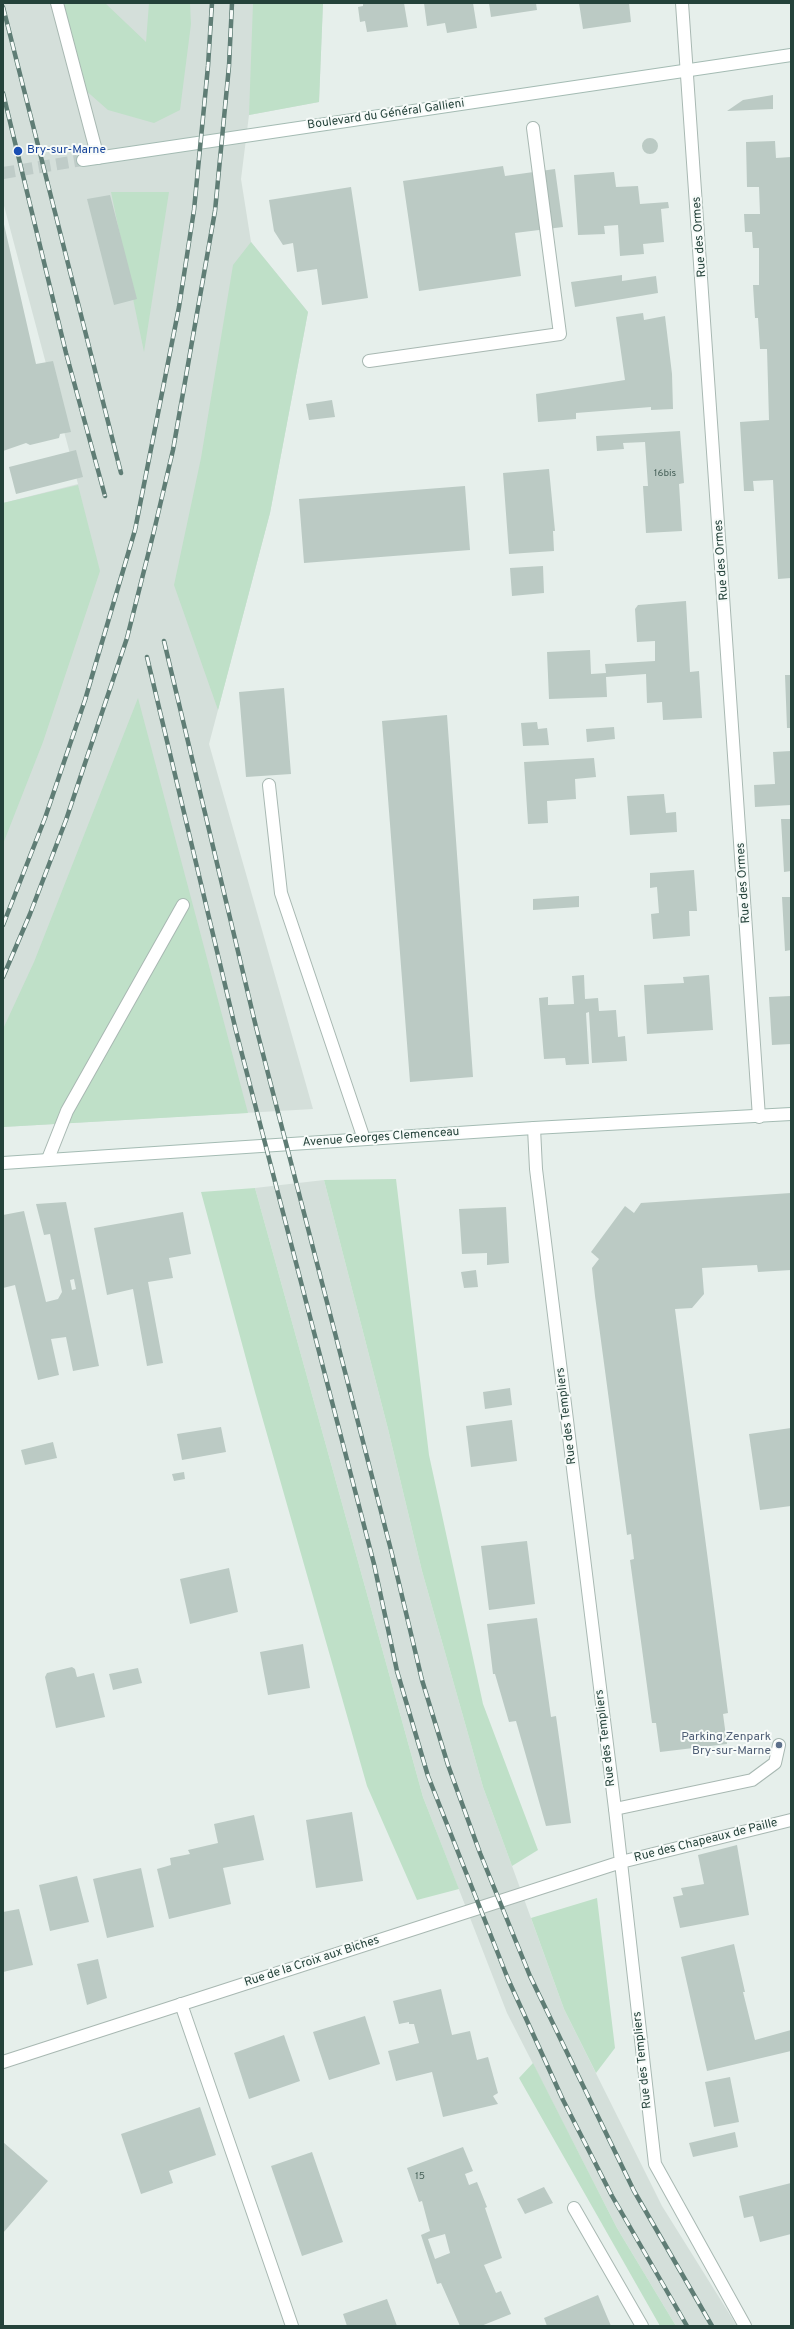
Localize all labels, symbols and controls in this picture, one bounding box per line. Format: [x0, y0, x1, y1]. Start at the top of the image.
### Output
street label: Boulevard du Général Gallieni [307, 97, 465, 133]
place label: Bry-sur-Marne [27, 144, 106, 158]
marker: Bry-sur-Marne [12, 145, 24, 157]
street label: Rue des Ormes [690, 196, 710, 278]
house number: 16bis [654, 468, 676, 480]
street label: Rue des Ormes [712, 519, 732, 601]
street label: Rue des Ormes [734, 842, 754, 924]
street label: Avenue Georges Clemenceau [302, 1125, 460, 1151]
street label: Rue des Templiers [554, 1367, 580, 1465]
street label: Rue des Templiers [593, 1689, 619, 1787]
place label: Parking Zenpark Bry-sur-Marne [681, 1731, 771, 1759]
marker: Parking Zenpark Bry-sur-Marne [774, 1740, 784, 1750]
street label: Rue des Chapeaux de Paille [633, 1816, 779, 1866]
street label: Rue de la Croix aux Biches [243, 1933, 381, 1991]
street label: Rue des Templiers [631, 2011, 655, 2109]
house number: 15 [415, 2171, 425, 2183]

